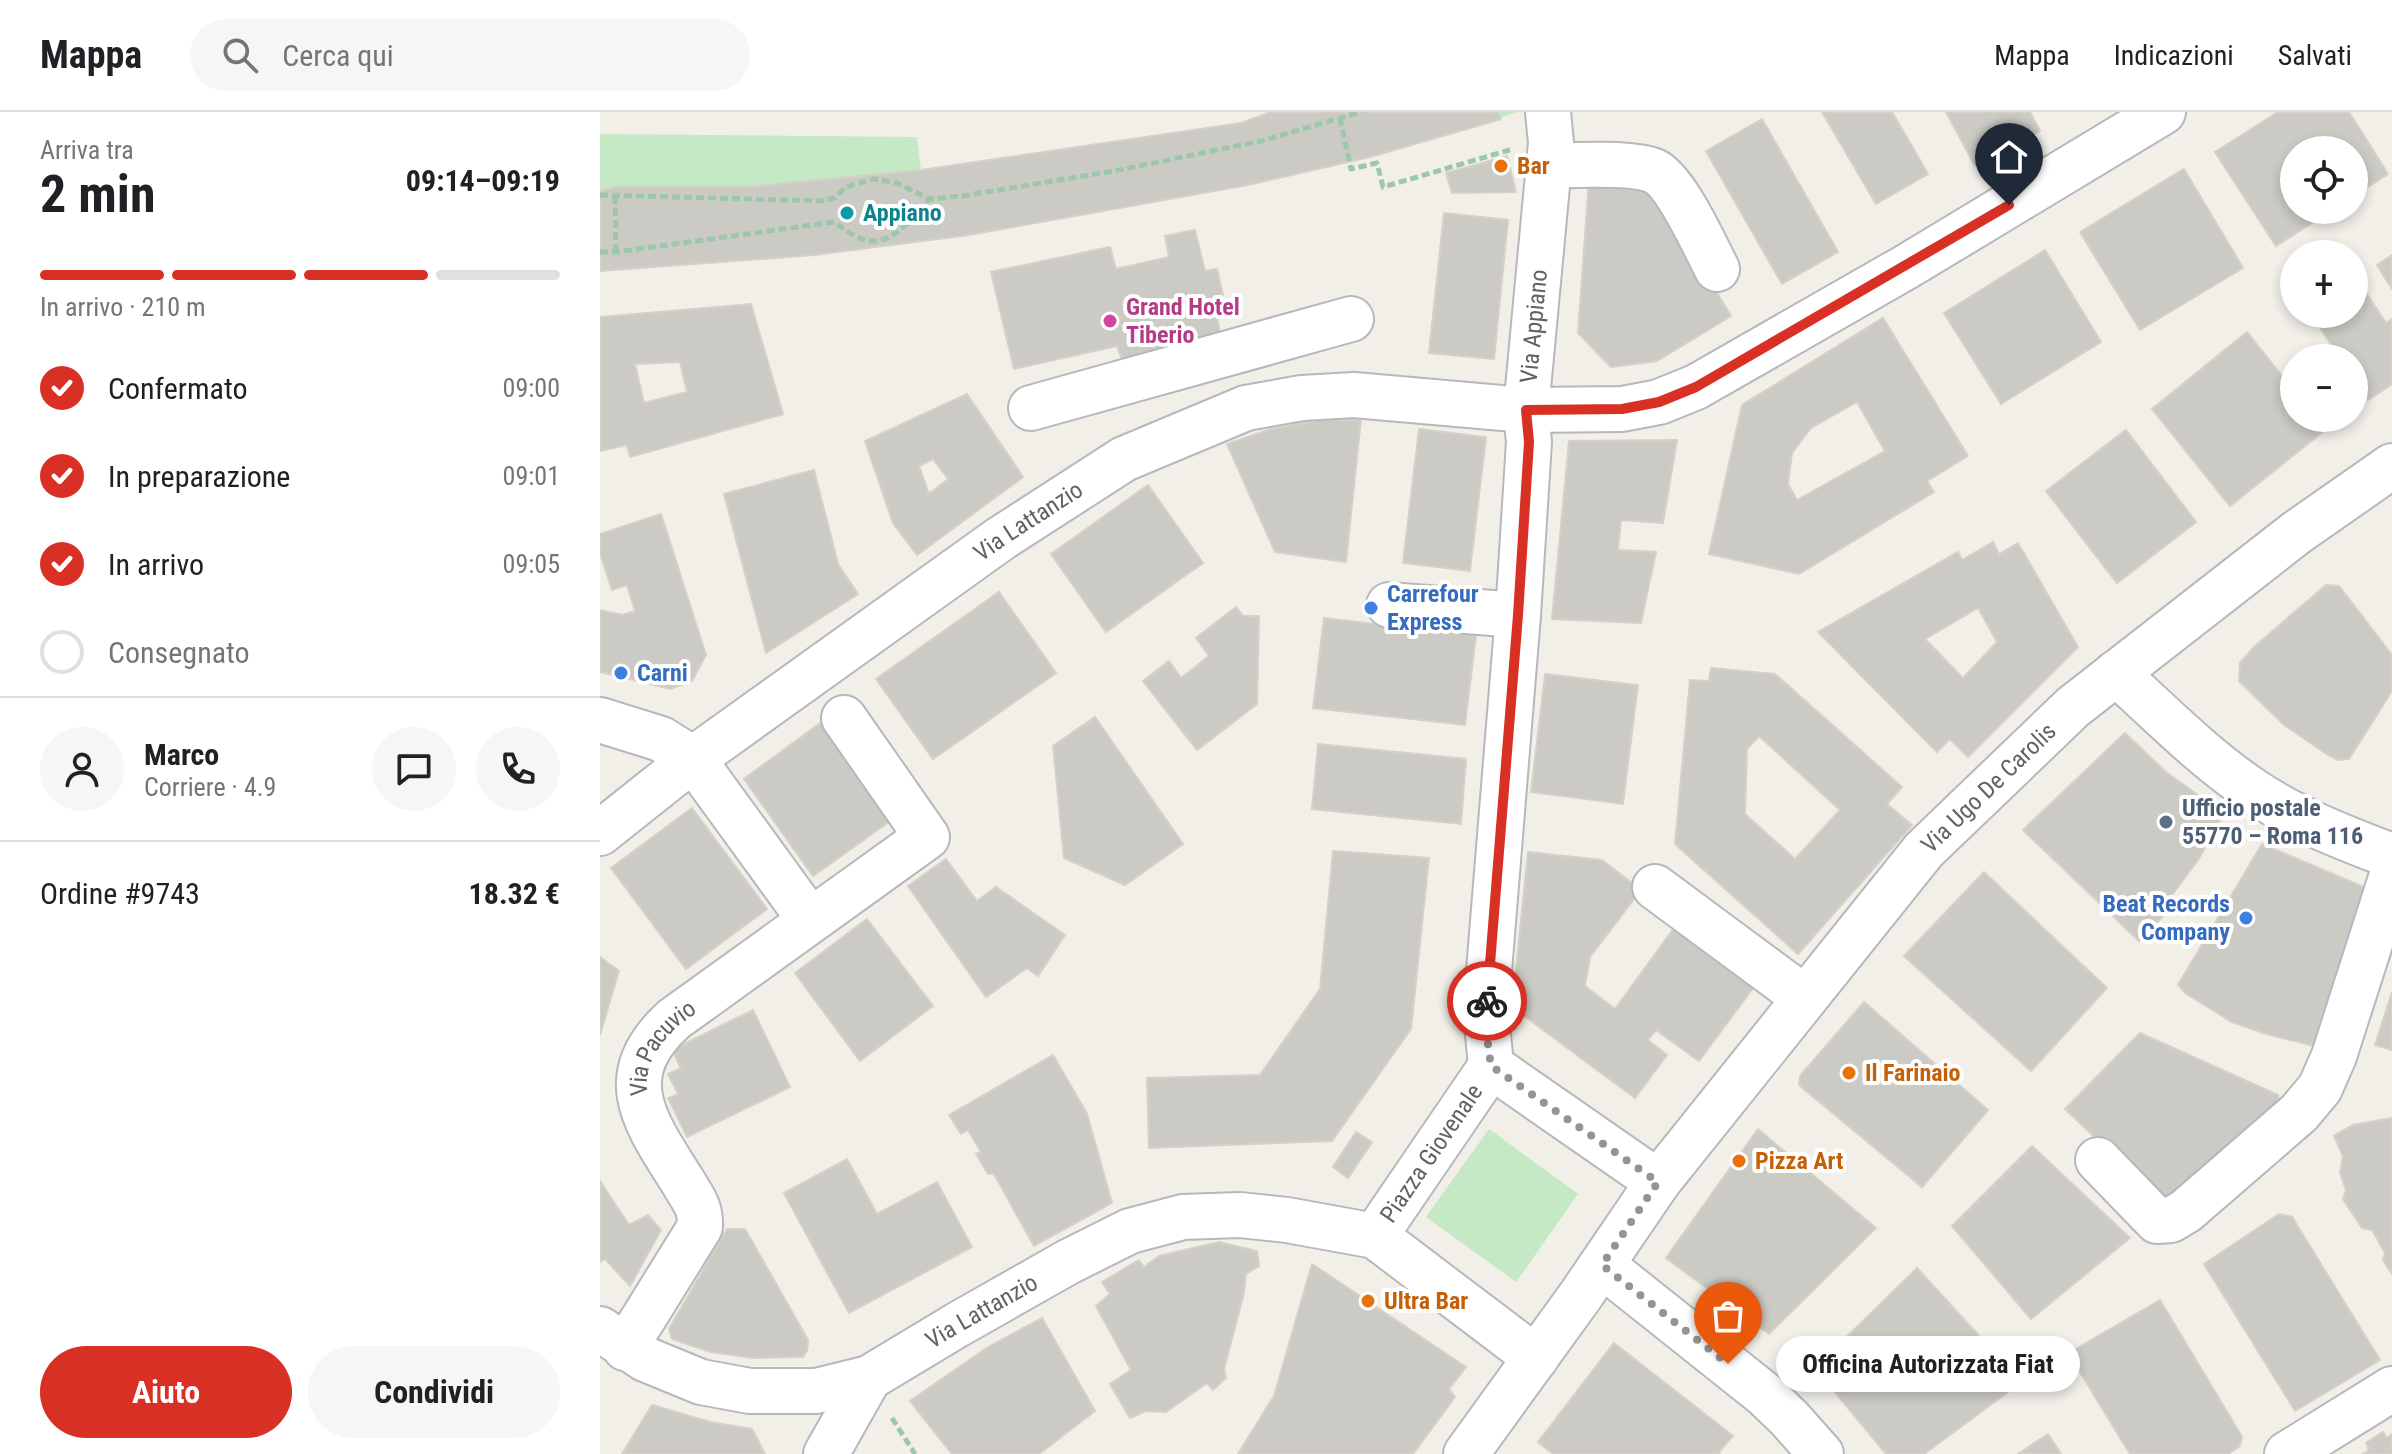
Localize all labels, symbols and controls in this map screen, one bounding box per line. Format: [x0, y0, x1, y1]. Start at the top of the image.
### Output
search box [190, 19, 750, 91]
text: Mappa [40, 33, 142, 77]
icon: search [218, 33, 262, 77]
text: Cerca qui [282, 38, 394, 73]
text: Mappa [1994, 39, 2070, 72]
text: Indicazioni [2114, 39, 2234, 72]
text: Salvati [2278, 39, 2352, 72]
pin [1975, 123, 2043, 205]
text: Arriva tra [40, 135, 134, 165]
icon: home [1987, 135, 2031, 179]
map controls [2280, 136, 2368, 432]
button: locate [2280, 136, 2368, 224]
place label: Bar [1517, 152, 1550, 180]
marker: Bar [1492, 157, 1510, 175]
text: 09:14–09:19 [406, 163, 560, 198]
text: 2 min [40, 164, 156, 225]
place label: Appiano [863, 199, 942, 227]
marker: Appiano [838, 204, 856, 222]
button: + [2280, 240, 2368, 328]
street label: Via Appiano [1515, 268, 1553, 384]
text: In arrivo · 210 m [40, 292, 206, 322]
place label: Grand Hotel Tiberio [1126, 293, 1240, 349]
marker: Grand Hotel Tiberio [1101, 312, 1119, 330]
button: − [2280, 344, 2368, 432]
icon: check [40, 366, 84, 410]
text: Confermato [108, 371, 248, 406]
text: 09:00 [503, 373, 560, 403]
icon: check [40, 454, 84, 498]
text: In preparazione [108, 459, 290, 494]
text: 09:01 [503, 461, 560, 491]
street label: Via Lattanzio [969, 475, 1088, 567]
icon: check [40, 542, 84, 586]
text: In arrivo [108, 547, 204, 582]
text: 09:05 [503, 549, 560, 579]
place label: Carrefour Express [1387, 580, 1479, 636]
marker: Carrefour Express [1362, 599, 1380, 617]
text: Consegnato [108, 635, 250, 670]
place label: Carni [637, 659, 688, 687]
marker: Carni [612, 664, 630, 682]
street label: Via Ugo De Carolis [1916, 717, 2062, 859]
button: person [40, 727, 124, 811]
button: chat [372, 727, 456, 811]
button: phone [476, 727, 560, 811]
text: Marco [144, 737, 219, 772]
text: Corriere · 4.9 [144, 772, 276, 802]
place label: Ufficio postale 55770 – Roma 116 [2182, 794, 2363, 850]
marker: Ufficio postale 55770 – Roma 116 [2157, 813, 2175, 831]
text: Ordine #9743 [40, 876, 200, 911]
text: 18.32 € [469, 876, 560, 911]
place label: Beat Records Company [2103, 890, 2230, 946]
marker: Beat Records Company [2237, 909, 2255, 927]
courier [1447, 961, 1527, 1041]
icon: bike [1465, 979, 1509, 1023]
street label: Via Pacuvio [625, 994, 701, 1097]
place label: Il Farinaio [1865, 1059, 1961, 1087]
marker: Il Farinaio [1840, 1064, 1858, 1082]
street label: Piazza Giovenale [1374, 1079, 1488, 1228]
place label: Pizza Art [1755, 1147, 1843, 1175]
marker: Pizza Art [1730, 1152, 1748, 1170]
street label: Via Lattanzio [921, 1268, 1043, 1354]
pin [1694, 1282, 1762, 1364]
place label: Ultra Bar [1384, 1287, 1468, 1315]
marker: Ultra Bar [1359, 1292, 1377, 1310]
icon: bag [1706, 1294, 1750, 1338]
callout: Officina Autorizzata Fiat [1776, 1336, 2080, 1392]
button: Aiuto [40, 1346, 292, 1438]
button: Condividi [308, 1346, 560, 1438]
text: Officina Autorizzata Fiat [1802, 1349, 2054, 1379]

